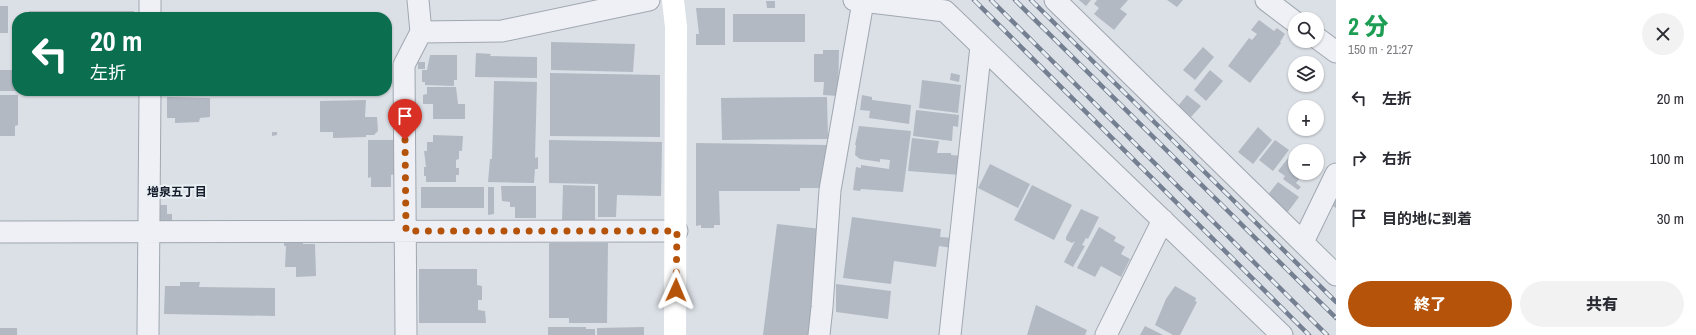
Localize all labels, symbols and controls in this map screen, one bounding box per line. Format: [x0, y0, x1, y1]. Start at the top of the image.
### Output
text: 2 分 [1348, 10, 1388, 42]
map controls [1288, 12, 1324, 180]
button: search [1288, 12, 1324, 48]
button: close [1642, 13, 1684, 55]
text: 20 m [90, 22, 142, 60]
icon: left [24, 28, 76, 80]
text: 150 m · 21:27 [1348, 41, 1413, 58]
button: layers [1288, 56, 1324, 92]
text: 左折 [90, 60, 126, 85]
icon: left [1348, 87, 1370, 109]
text: 左折 [1382, 88, 1412, 109]
text: 20 m [1657, 88, 1684, 109]
pin [388, 99, 422, 140]
button: + [1288, 100, 1324, 136]
icon: arrive [394, 105, 416, 127]
button: − [1288, 144, 1324, 180]
icon: right [1348, 147, 1370, 169]
text: 右折 [1382, 148, 1412, 169]
text: 100 m [1650, 148, 1684, 169]
district label: 増泉五丁目 [147, 184, 207, 200]
icon: arrive [1348, 207, 1370, 229]
text: 目的地に到着 [1382, 208, 1472, 229]
text: 30 m [1657, 208, 1684, 229]
position arrow [655, 269, 697, 311]
button: 終了 [1348, 281, 1512, 327]
button: 共有 [1520, 281, 1684, 327]

